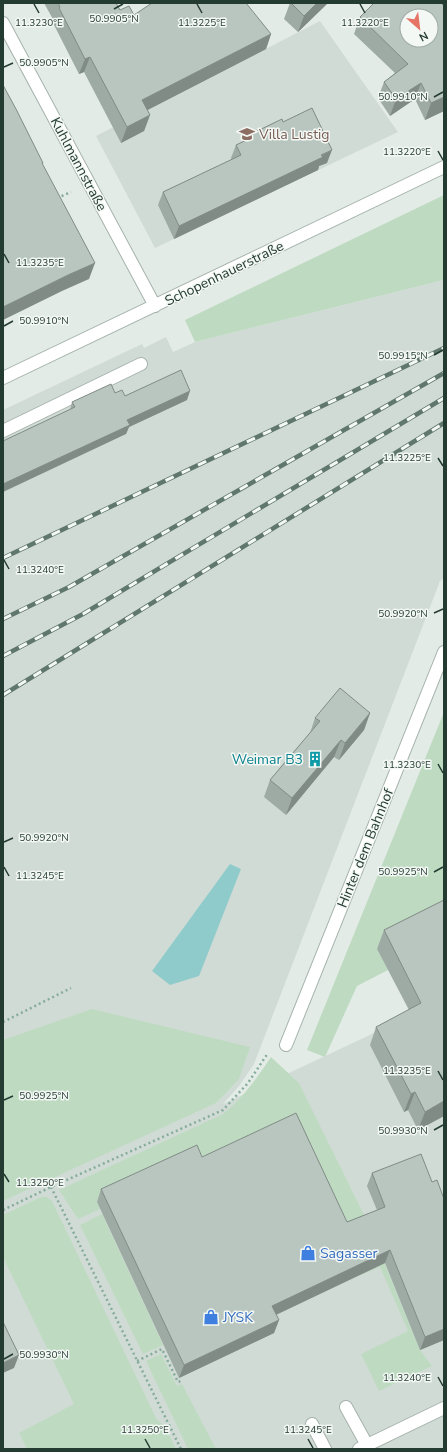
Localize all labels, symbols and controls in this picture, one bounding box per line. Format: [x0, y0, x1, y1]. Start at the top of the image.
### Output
north arrow [399, 8, 439, 48]
text: 50.9905°N [89, 12, 139, 26]
text: 11.3230°E [15, 16, 63, 30]
text: 11.3225°E [178, 16, 226, 30]
text: 11.3220°E [341, 16, 389, 30]
text: N [416, 28, 431, 45]
text: 50.9905°N [19, 56, 69, 70]
text: 50.9910°N [378, 90, 428, 104]
street label: Kuhlmannstraße [46, 114, 111, 215]
school or university icon: Villa Lustig [238, 125, 256, 143]
place label: Villa Lustig [258, 125, 330, 144]
text: 11.3220°E [383, 145, 431, 159]
street label: Schopenhauerstraße [162, 236, 287, 310]
text: 11.3235°E [16, 256, 64, 270]
text: 50.9910°N [19, 314, 69, 328]
text: 50.9915°N [378, 349, 428, 363]
text: 11.3225°E [383, 451, 431, 465]
text: 11.3240°E [16, 563, 64, 577]
text: 50.9920°N [378, 607, 428, 621]
place label: Weimar B3 [232, 750, 303, 769]
building icon: Weimar B3 [306, 750, 324, 768]
text: 11.3230°E [383, 758, 431, 772]
street label: Hinter dem Bahnhof [333, 785, 398, 911]
text: 50.9920°N [19, 831, 69, 845]
text: 50.9925°N [378, 865, 428, 879]
text: 11.3245°E [16, 869, 64, 883]
text: 11.3235°E [383, 1064, 431, 1078]
text: 50.9925°N [19, 1089, 69, 1103]
text: 50.9930°N [378, 1124, 428, 1138]
text: 11.3250°E [16, 1176, 64, 1190]
shop icon: Sagasser [299, 1244, 317, 1262]
place label: Sagasser [320, 1244, 378, 1263]
shop icon: JYSK [202, 1308, 220, 1326]
place label: JYSK [222, 1308, 253, 1327]
text: 50.9930°N [19, 1348, 69, 1362]
text: 11.3240°E [383, 1371, 431, 1385]
text: 11.3250°E [121, 1423, 169, 1437]
text: 11.3245°E [284, 1423, 332, 1437]

